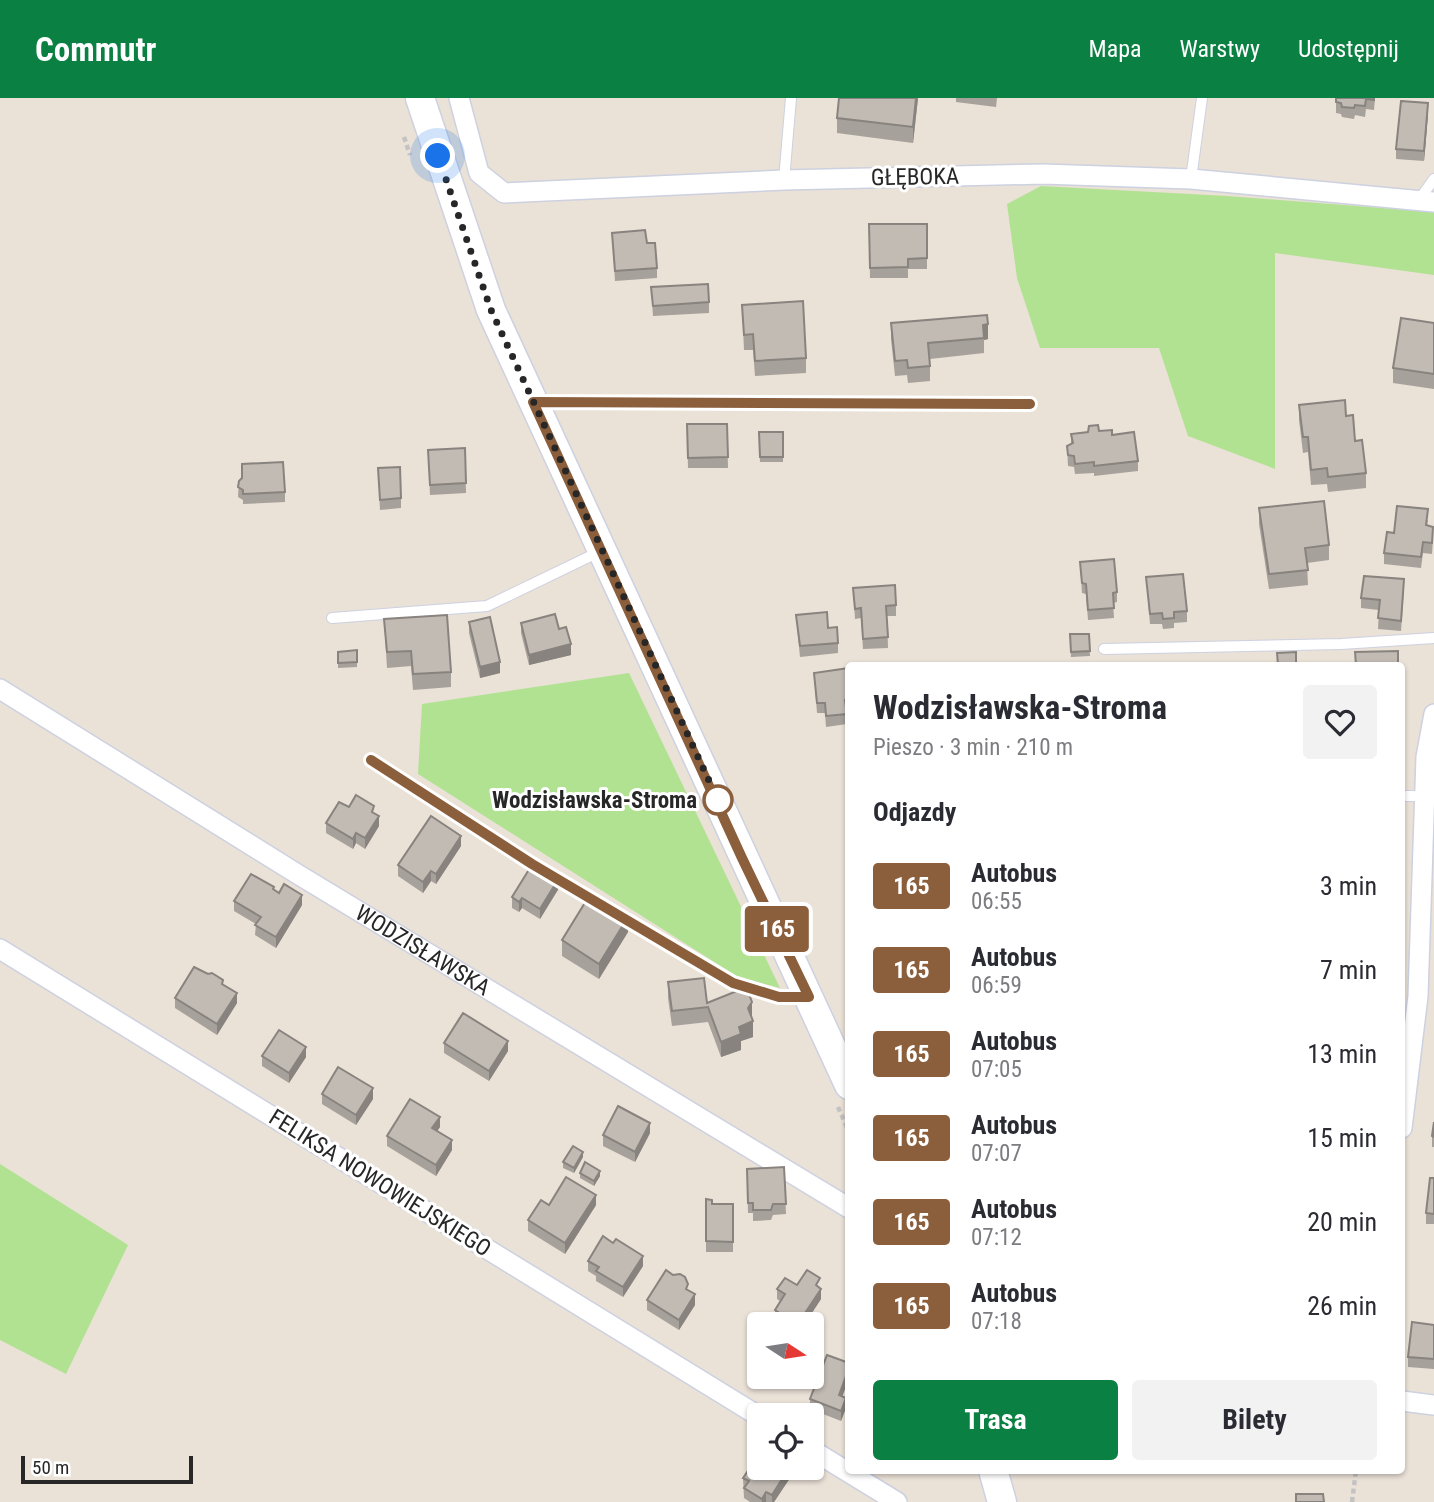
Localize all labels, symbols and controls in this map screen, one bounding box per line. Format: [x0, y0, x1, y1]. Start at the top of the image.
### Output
text: Commutr [35, 30, 156, 69]
text: Mapa [1089, 35, 1142, 63]
text: Warstwy [1180, 35, 1260, 63]
text: Udostępnij [1298, 35, 1399, 63]
your location [420, 138, 455, 173]
street label: GŁĘBOKA [871, 163, 959, 191]
button: heart [1303, 685, 1377, 759]
text: Wodzisławska-Stroma [873, 688, 1167, 727]
text: Pieszo · 3 min · 210 m [873, 734, 1073, 761]
marker: Wodzisławska-Stroma [703, 785, 733, 815]
place label: Wodzisławska-Stroma [492, 787, 697, 814]
text: Odjazdy [873, 797, 956, 827]
text: Autobus [971, 858, 1057, 888]
text: 3 min [1320, 871, 1377, 901]
text: 165 [893, 872, 930, 900]
text: 06:55 [971, 888, 1022, 915]
street label: WODZISŁAWSKA [351, 899, 495, 1001]
line badge: 165 [737, 906, 817, 952]
text: 165 [759, 915, 795, 943]
text: Autobus [971, 942, 1057, 972]
text: 7 min [1320, 955, 1377, 985]
text: 165 [893, 956, 930, 984]
text: 06:59 [971, 972, 1022, 999]
text: Autobus [971, 1026, 1057, 1056]
text: 13 min [1307, 1039, 1377, 1069]
text: 165 [893, 1040, 930, 1068]
text: 07:05 [971, 1056, 1022, 1083]
street label: FELIKSA NOWOWIEJSKIEGO [264, 1104, 496, 1262]
text: Autobus [971, 1110, 1057, 1140]
text: 15 min [1307, 1123, 1377, 1153]
text: 165 [893, 1124, 930, 1152]
text: 07:07 [971, 1140, 1022, 1167]
text: Autobus [971, 1194, 1057, 1224]
text: 20 min [1307, 1207, 1377, 1237]
text: 165 [893, 1208, 930, 1236]
text: 07:12 [971, 1224, 1022, 1251]
text: Autobus [971, 1278, 1057, 1308]
text: 26 min [1307, 1291, 1377, 1321]
text: 165 [893, 1292, 930, 1320]
text: 07:18 [971, 1308, 1022, 1335]
north arrow [747, 1312, 824, 1390]
map controls [747, 1312, 824, 1480]
button: Trasa [873, 1380, 1118, 1460]
button: Bilety [1132, 1380, 1377, 1460]
button: locate [747, 1403, 824, 1480]
scale bar [21, 1453, 192, 1485]
text: 50 m [32, 1456, 69, 1479]

